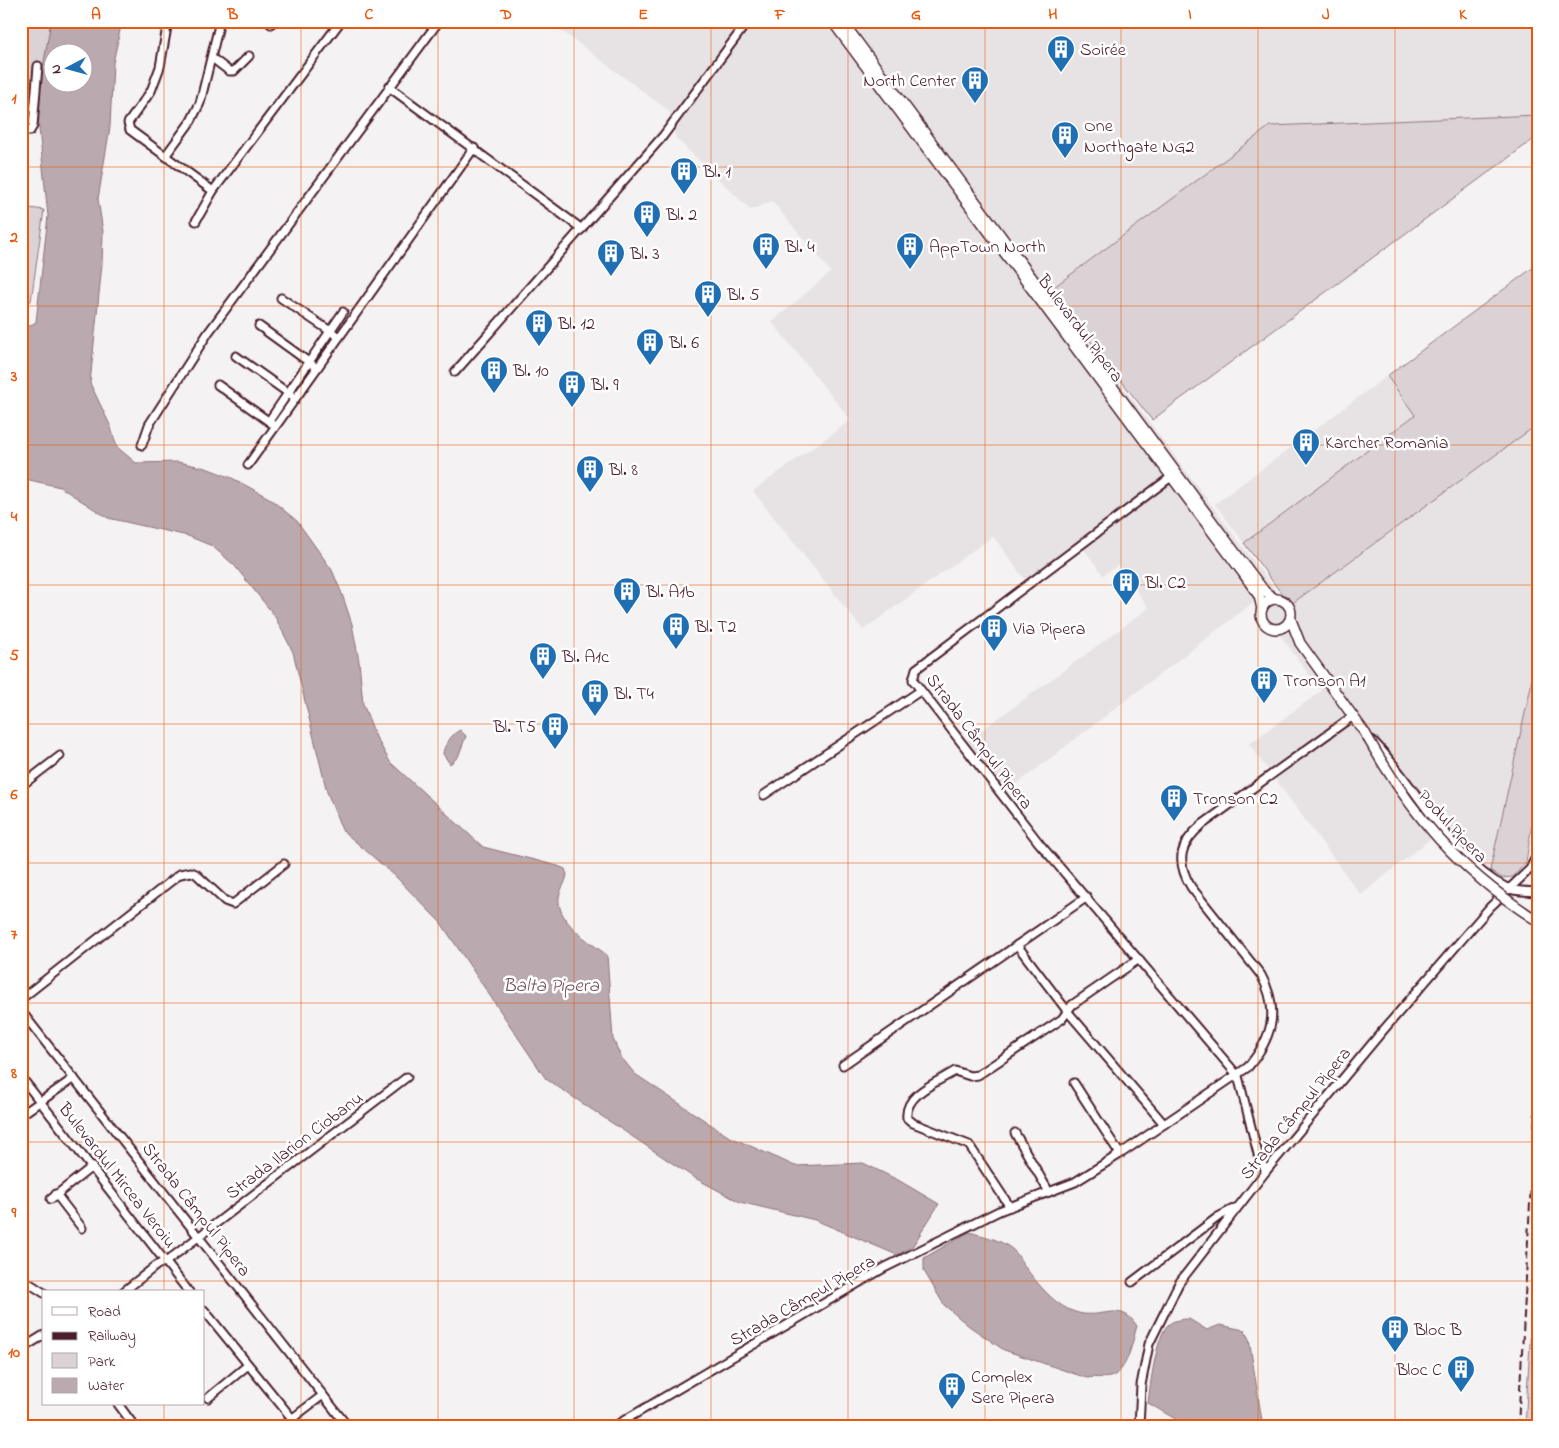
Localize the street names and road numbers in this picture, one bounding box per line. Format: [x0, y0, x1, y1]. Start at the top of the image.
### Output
street label: Bulevardul Pipera [1030, 269, 1129, 389]
street label: Strada Câmpul Pipera [919, 669, 1038, 816]
street label: Podul Pipera [1411, 785, 1493, 870]
street label: Strada Câmpul Pipera [1235, 1042, 1358, 1186]
street label: Strada Ilarion Ciobanu [221, 1086, 369, 1207]
street label: Bulevardul Mircea Veroiu [51, 1097, 182, 1255]
street label: Strada Câmpul Pipera [135, 1138, 256, 1283]
street label: Strada Câmpul Pipera [725, 1249, 881, 1354]

